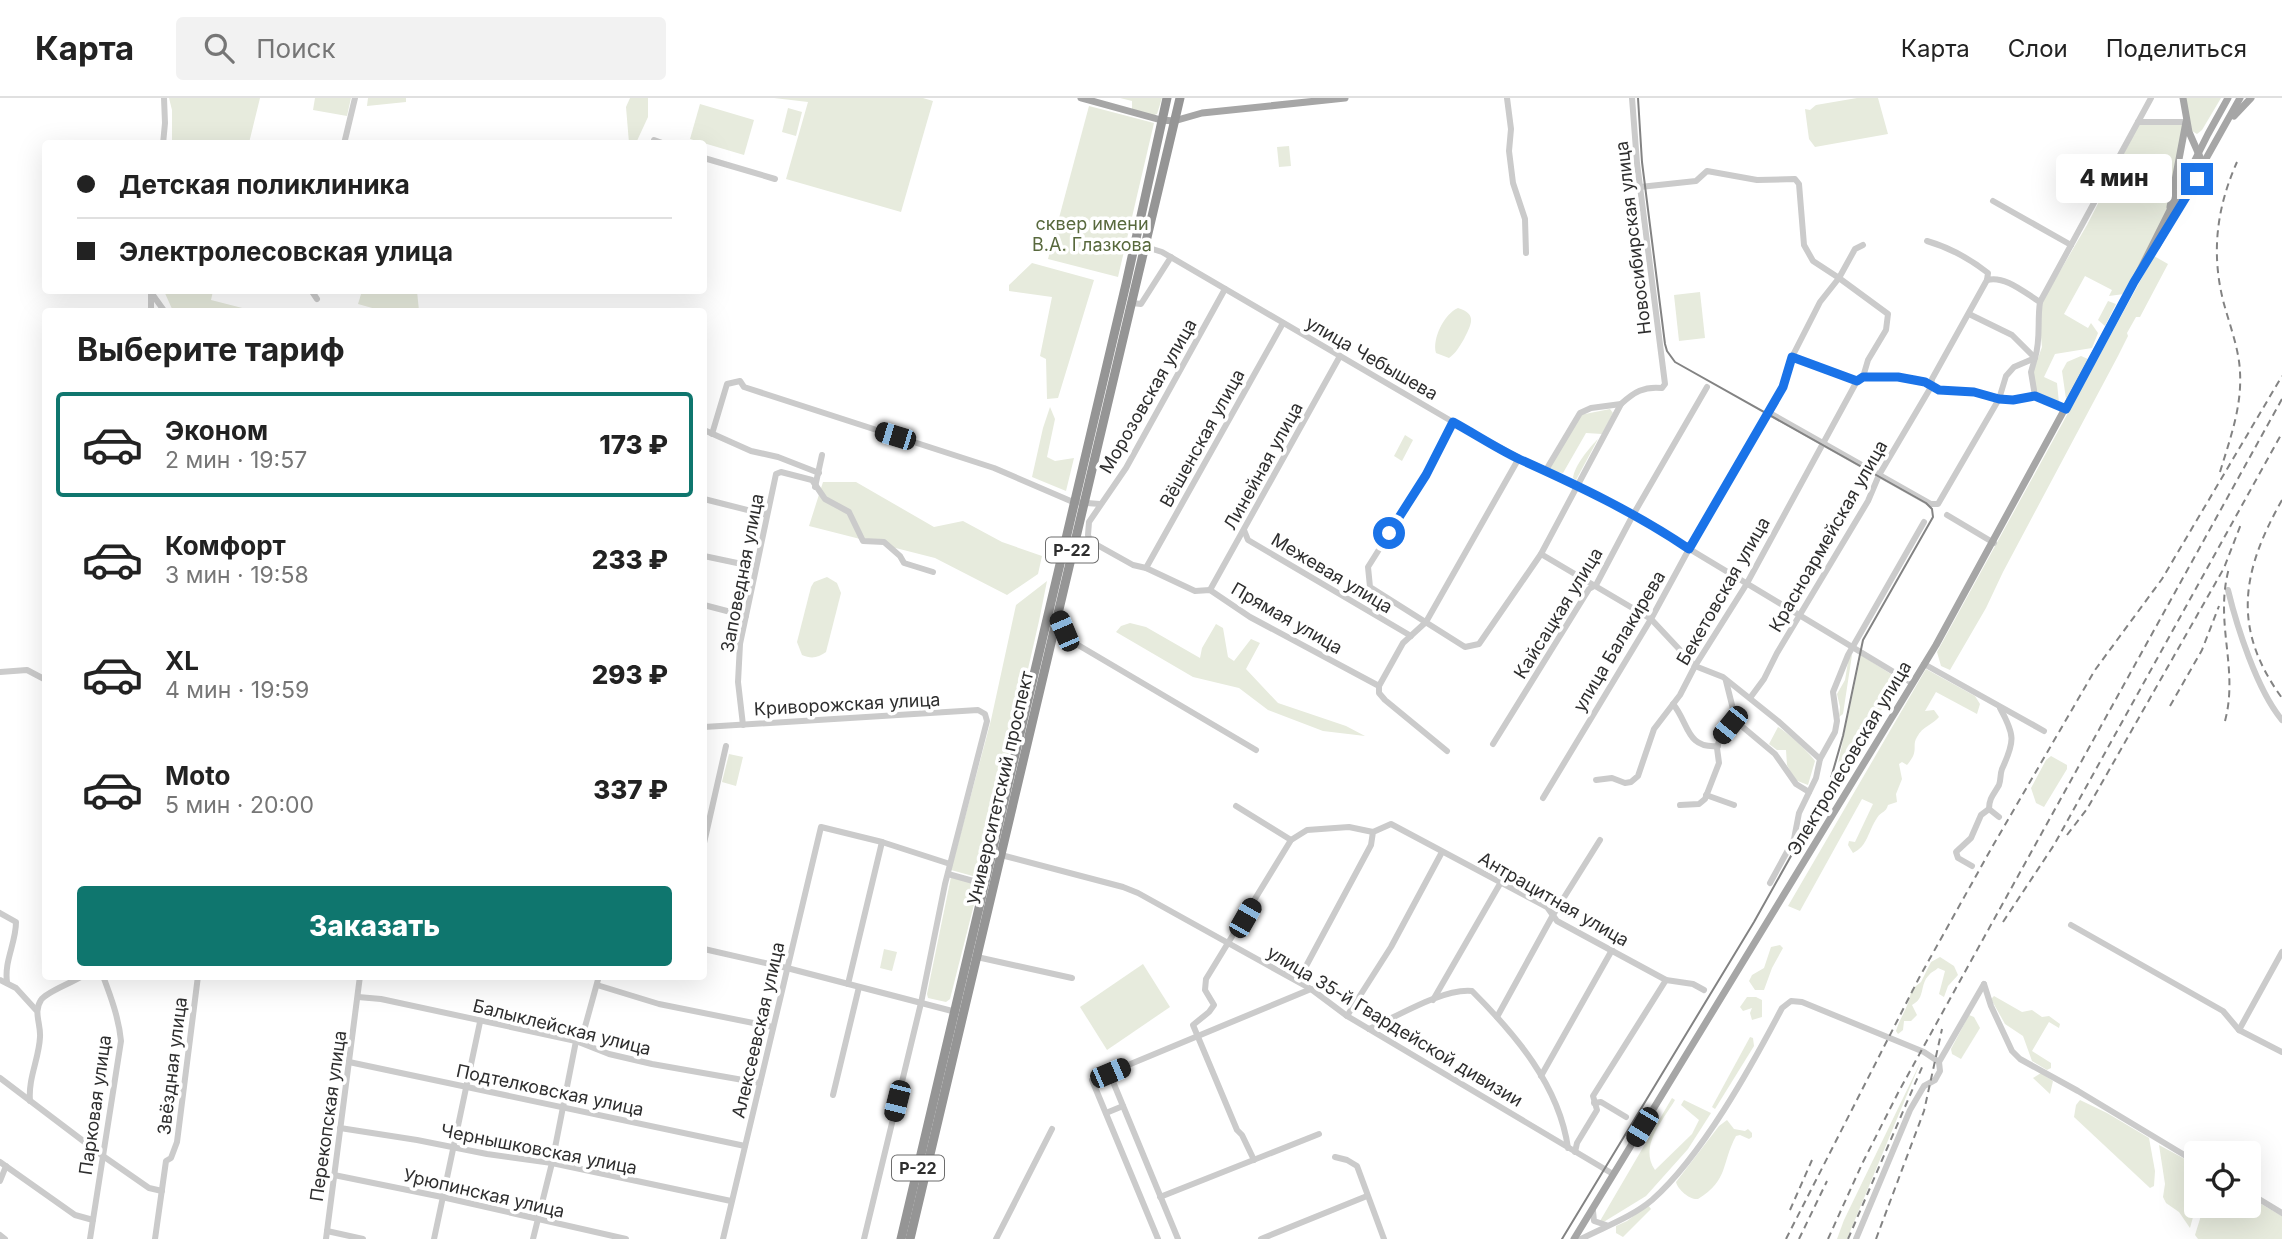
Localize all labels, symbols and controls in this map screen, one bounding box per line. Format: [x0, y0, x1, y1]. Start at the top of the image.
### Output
search box [176, 17, 666, 80]
text: Карта [35, 28, 134, 68]
icon: search [200, 29, 238, 67]
text: Поиск [256, 33, 335, 64]
text: Карта [1901, 34, 1970, 63]
text: Слои [2008, 34, 2068, 63]
text: Поделиться [2106, 34, 2247, 63]
street label: Новосибирская улица [1611, 140, 1655, 336]
callout: 4 мин [2057, 154, 2172, 204]
route end [2181, 163, 2213, 195]
text: 4 мин [2079, 164, 2149, 192]
text: Детская поликлиника [119, 169, 410, 200]
park label: сквер имени В.А. Глазкова [1032, 213, 1152, 255]
text: Электролесовская улица [119, 236, 453, 267]
street label: улица Чебышева [1302, 312, 1442, 404]
street label: Морозовская улица [1095, 315, 1201, 477]
text: Выберите тариф [77, 330, 345, 369]
street label: Вёшенская улица [1155, 365, 1249, 511]
street label: Линейная улица [1219, 398, 1307, 534]
icon: car [81, 413, 144, 476]
text: Эконом [165, 415, 268, 446]
car [872, 420, 919, 452]
text: 173 ₽ [599, 429, 668, 460]
street label: Красноармейская улица [1764, 436, 1892, 636]
text: 2 мин · 19:57 [165, 446, 307, 474]
street label: Заповедная улица [716, 492, 768, 654]
street label: Бекетовская улица [1672, 513, 1774, 669]
route start [1373, 517, 1405, 549]
icon: car [81, 528, 144, 591]
street label: Межевая улица [1268, 529, 1396, 617]
text: Комфорт [165, 530, 286, 561]
road number: Р-22 [1046, 538, 1098, 562]
text: 233 ₽ [592, 544, 668, 575]
street label: Кайсацкая улица [1509, 544, 1607, 682]
text: 3 мин · 19:58 [165, 561, 309, 589]
street label: улица Балакирева [1569, 567, 1669, 715]
street label: Прямая улица [1228, 578, 1346, 658]
car [1047, 608, 1082, 654]
icon: car [81, 643, 144, 706]
text: XL [165, 645, 199, 676]
street label: Электролесовская улица [1783, 657, 1915, 859]
text: 293 ₽ [592, 659, 668, 690]
street label: Университетский проспект [963, 668, 1037, 907]
text: 4 мин · 19:59 [165, 676, 309, 704]
street label: Криворожская улица [753, 689, 941, 719]
car [1709, 702, 1752, 748]
icon: car [81, 758, 144, 821]
text: Moto [165, 760, 230, 791]
text: 337 ₽ [593, 774, 668, 805]
text: 5 мин · 20:00 [165, 791, 314, 819]
street label: Антрацитная улица [1475, 847, 1633, 951]
button: Заказать [77, 886, 672, 966]
car [1226, 895, 1265, 941]
street label: Алексеевская улица [727, 940, 789, 1120]
street label: улица 35-й Гвардейской дивизии [1263, 941, 1527, 1111]
street label: Балыклейская улица [471, 995, 653, 1059]
street label: Звёздная улица [153, 996, 191, 1136]
street label: Перекопская улица [306, 1029, 350, 1203]
street label: Парковая улица [75, 1034, 115, 1176]
car [1087, 1055, 1134, 1091]
street label: Подтелковская улица [454, 1060, 646, 1120]
car [882, 1078, 913, 1124]
car [1623, 1104, 1662, 1150]
street label: Чернышковская улица [439, 1120, 639, 1178]
map controls [2184, 1141, 2261, 1218]
button: locate [2184, 1141, 2261, 1218]
road number: Р-22 [892, 1156, 944, 1180]
street label: Урюпинская улица [401, 1164, 567, 1222]

